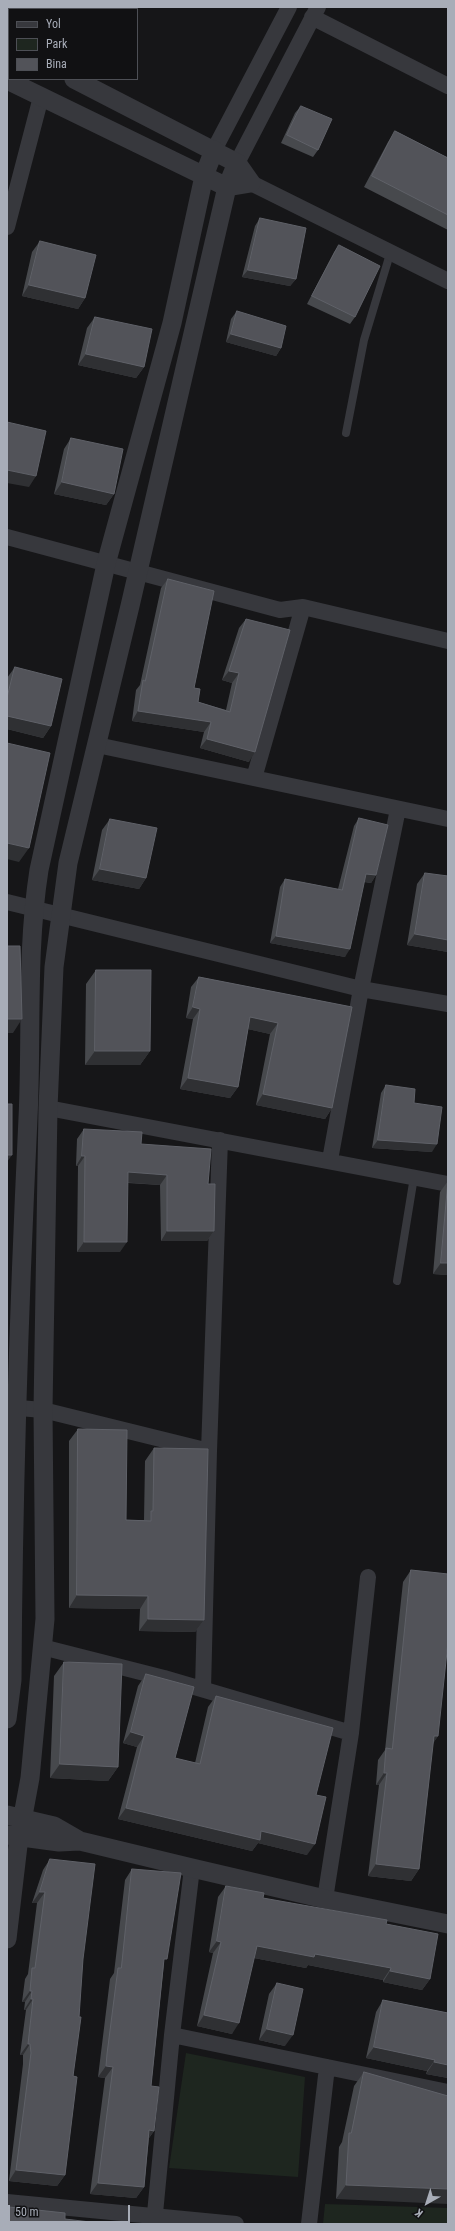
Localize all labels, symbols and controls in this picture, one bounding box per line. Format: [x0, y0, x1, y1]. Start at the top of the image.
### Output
legend [8, 8, 138, 80]
text: Yol [46, 17, 61, 31]
text: Park [46, 37, 67, 51]
text: Bina [46, 57, 67, 71]
north arrow [407, 2183, 447, 2223]
scale bar [10, 2197, 132, 2223]
text: 50 m [15, 2205, 39, 2219]
text: K [413, 2206, 426, 2220]

